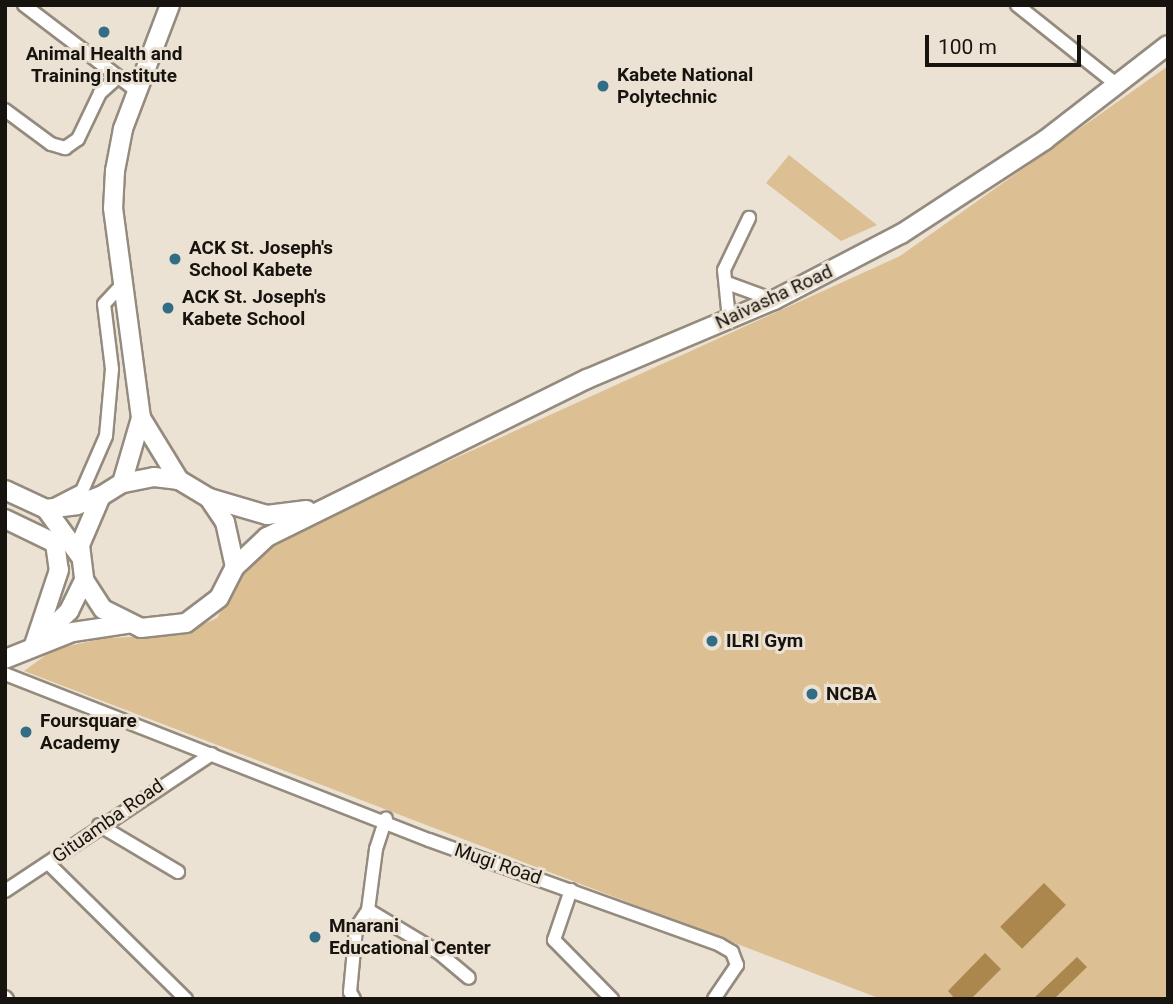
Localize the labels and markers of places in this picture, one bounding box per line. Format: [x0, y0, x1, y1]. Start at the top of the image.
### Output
marker: Animal Health and Training Institute [96, 24, 112, 40]
place label: Animal Health and Training Institute [26, 43, 182, 87]
place label: Kabete National Polytechnic [617, 64, 753, 108]
marker: Kabete National Polytechnic [595, 78, 611, 94]
place label: ACK St. Joseph's School Kabete [189, 237, 333, 281]
marker: ACK St. Joseph's School Kabete [167, 251, 183, 267]
place label: ACK St. Joseph's Kabete School [182, 286, 326, 330]
marker: ACK St. Joseph's Kabete School [160, 300, 176, 316]
place label: ILRI Gym [726, 630, 803, 652]
marker: ILRI Gym [704, 633, 720, 649]
place label: NCBA [826, 683, 877, 705]
marker: NCBA [804, 686, 820, 702]
place label: Foursquare Academy [40, 710, 137, 754]
marker: Foursquare Academy [18, 724, 34, 740]
place label: Mnarani Educational Center [329, 915, 491, 959]
marker: Mnarani Educational Center [307, 929, 323, 945]

